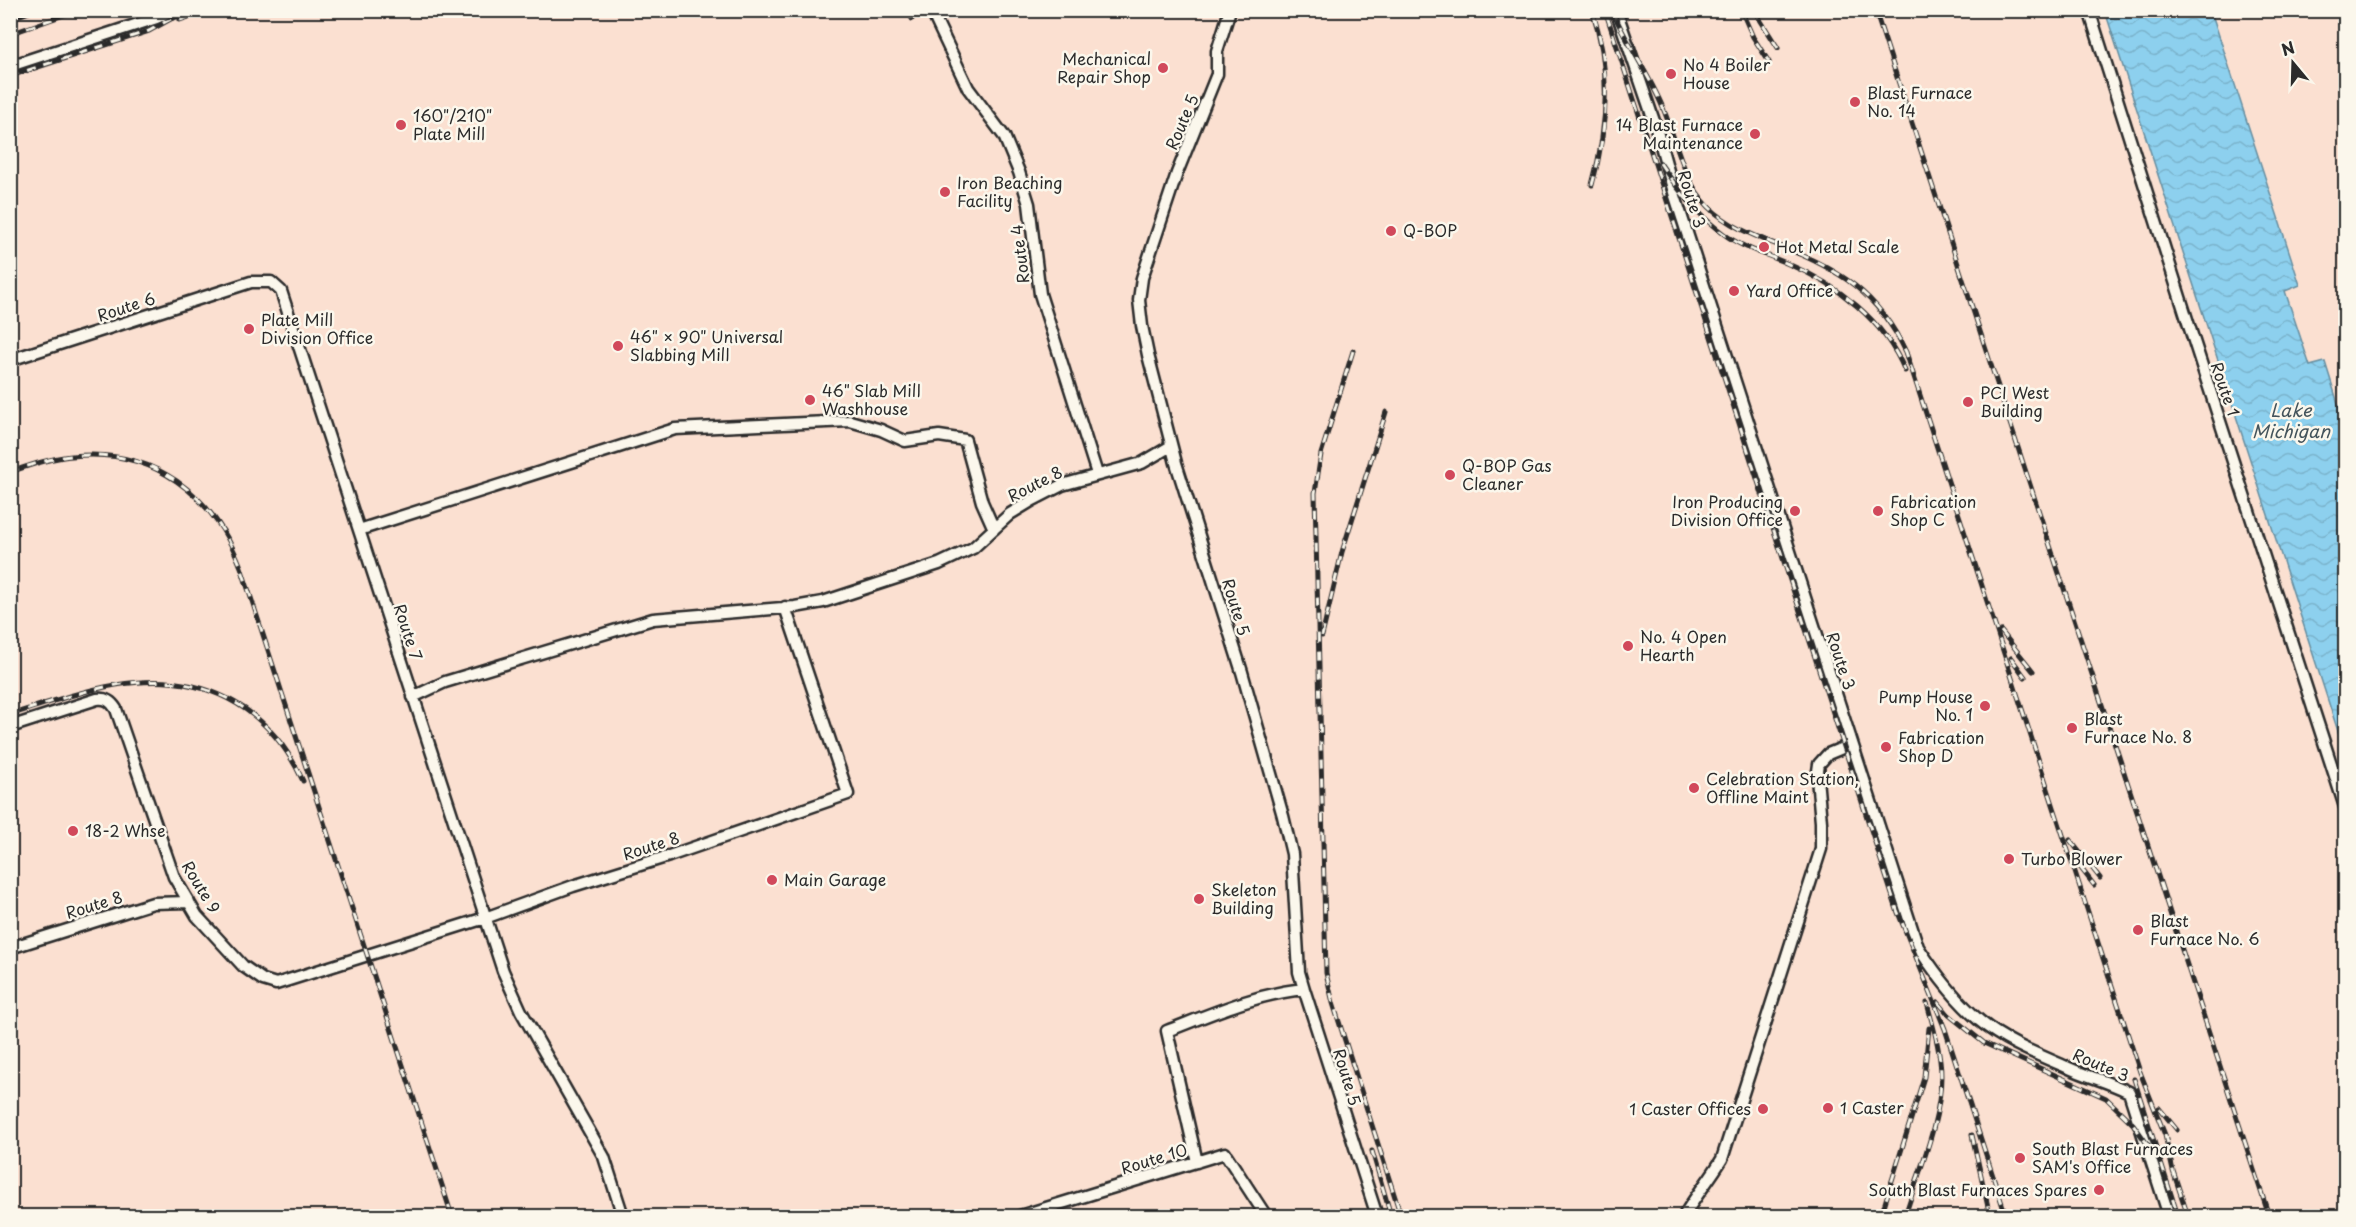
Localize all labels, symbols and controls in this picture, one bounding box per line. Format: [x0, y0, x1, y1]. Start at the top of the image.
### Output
north arrow [2263, 33, 2323, 93]
text: N [2278, 34, 2298, 61]
place label: Mechanical Repair Shop [1057, 46, 1151, 88]
place label: No 4 Boiler House [1683, 52, 1771, 94]
marker: Mechanical Repair Shop [1156, 61, 1170, 75]
marker: No 4 Boiler House [1664, 67, 1678, 81]
place label: Blast Furnace No. 14 [1867, 80, 1972, 122]
street label: Route 5 [1159, 90, 1204, 153]
marker: Blast Furnace No. 14 [1848, 95, 1862, 109]
place label: 160"/210" Plate Mill [413, 103, 492, 145]
place label: 14 Blast Furnace Maintenance [1616, 112, 1743, 154]
marker: 160"/210" Plate Mill [394, 118, 408, 132]
marker: 14 Blast Furnace Maintenance [1748, 127, 1762, 141]
street label: Route 3 [1673, 167, 1713, 231]
place label: Iron Beaching Facility [957, 170, 1062, 212]
marker: Iron Beaching Facility [938, 185, 952, 199]
place label: Q-BOP [1403, 218, 1457, 242]
street label: Route 4 [1003, 223, 1035, 285]
marker: Q-BOP [1384, 224, 1398, 238]
place label: Hot Metal Scale [1776, 234, 1899, 258]
marker: Hot Metal Scale [1757, 240, 1771, 254]
place label: Yard Office [1746, 278, 1833, 302]
marker: Yard Office [1727, 284, 1741, 298]
street label: Route 6 [94, 285, 158, 327]
place label: Plate Mill Division Office [261, 307, 373, 349]
marker: Plate Mill Division Office [242, 322, 256, 336]
place label: 46" × 90" Universal Slabbing Mill [630, 324, 783, 366]
marker: 46" × 90" Universal Slabbing Mill [611, 339, 625, 353]
street label: Route 1 [2205, 358, 2246, 419]
place label: 46" Slab Mill Washhouse [822, 378, 921, 420]
place label: PCI West Building [1980, 380, 2049, 422]
marker: 46" Slab Mill Washhouse [803, 393, 817, 407]
marker: PCI West Building [1961, 395, 1975, 409]
water label: Lake Michigan [2252, 396, 2331, 444]
place label: Q-BOP Gas Cleaner [1462, 453, 1552, 495]
street label: Route 8 [1003, 459, 1066, 507]
marker: Q-BOP Gas Cleaner [1443, 468, 1457, 482]
place label: Iron Producing Division Office [1671, 489, 1783, 531]
place label: Fabrication Shop C [1890, 489, 1976, 531]
marker: Iron Producing Division Office [1788, 504, 1802, 518]
marker: Fabrication Shop C [1871, 504, 1885, 518]
street label: Route 5 [1217, 575, 1257, 638]
street label: Route 7 [389, 600, 429, 663]
place label: No. 4 Open Hearth [1640, 624, 1727, 666]
street label: Route 3 [1821, 629, 1863, 693]
marker: No. 4 Open Hearth [1621, 639, 1635, 653]
place label: Pump House No. 1 [1878, 684, 1973, 726]
marker: Pump House No. 1 [1978, 699, 1992, 713]
place label: Blast Furnace No. 8 [2084, 706, 2192, 748]
marker: Blast Furnace No. 8 [2065, 721, 2079, 735]
place label: Fabrication Shop D [1898, 725, 1984, 767]
marker: Fabrication Shop D [1879, 740, 1893, 754]
place label: Celebration Station, Offline Maint [1706, 766, 1859, 808]
marker: Celebration Station, Offline Maint [1687, 781, 1701, 795]
place label: 18-2 Whse [85, 818, 165, 842]
marker: 18-2 Whse [66, 824, 80, 838]
street label: Route 8 [619, 825, 682, 866]
place label: Turbo Blower [2021, 846, 2123, 870]
marker: Turbo Blower [2002, 852, 2016, 866]
street label: Route 9 [177, 856, 227, 917]
place label: Main Garage [784, 867, 886, 891]
marker: Main Garage [765, 873, 779, 887]
place label: Skeleton Building [1211, 877, 1277, 919]
street label: Route 8 [62, 884, 125, 924]
marker: Skeleton Building [1192, 892, 1206, 906]
place label: Blast Furnace No. 6 [2150, 908, 2259, 950]
marker: Blast Furnace No. 6 [2131, 923, 2145, 937]
street label: Route 3 [2069, 1041, 2133, 1087]
street label: Route 5 [1328, 1045, 1368, 1108]
place label: 1 Caster [1840, 1095, 1904, 1119]
place label: 1 Caster Offices [1629, 1096, 1751, 1120]
marker: 1 Caster [1821, 1101, 1835, 1115]
marker: 1 Caster Offices [1756, 1102, 1770, 1116]
place label: South Blast Furnaces SAM's Office [2032, 1136, 2193, 1178]
street label: Route 10 [1118, 1137, 1190, 1180]
marker: South Blast Furnaces SAM's Office [2013, 1151, 2027, 1165]
place label: South Blast Furnaces Spares [1869, 1177, 2087, 1201]
marker: South Blast Furnaces Spares [2092, 1183, 2106, 1197]

